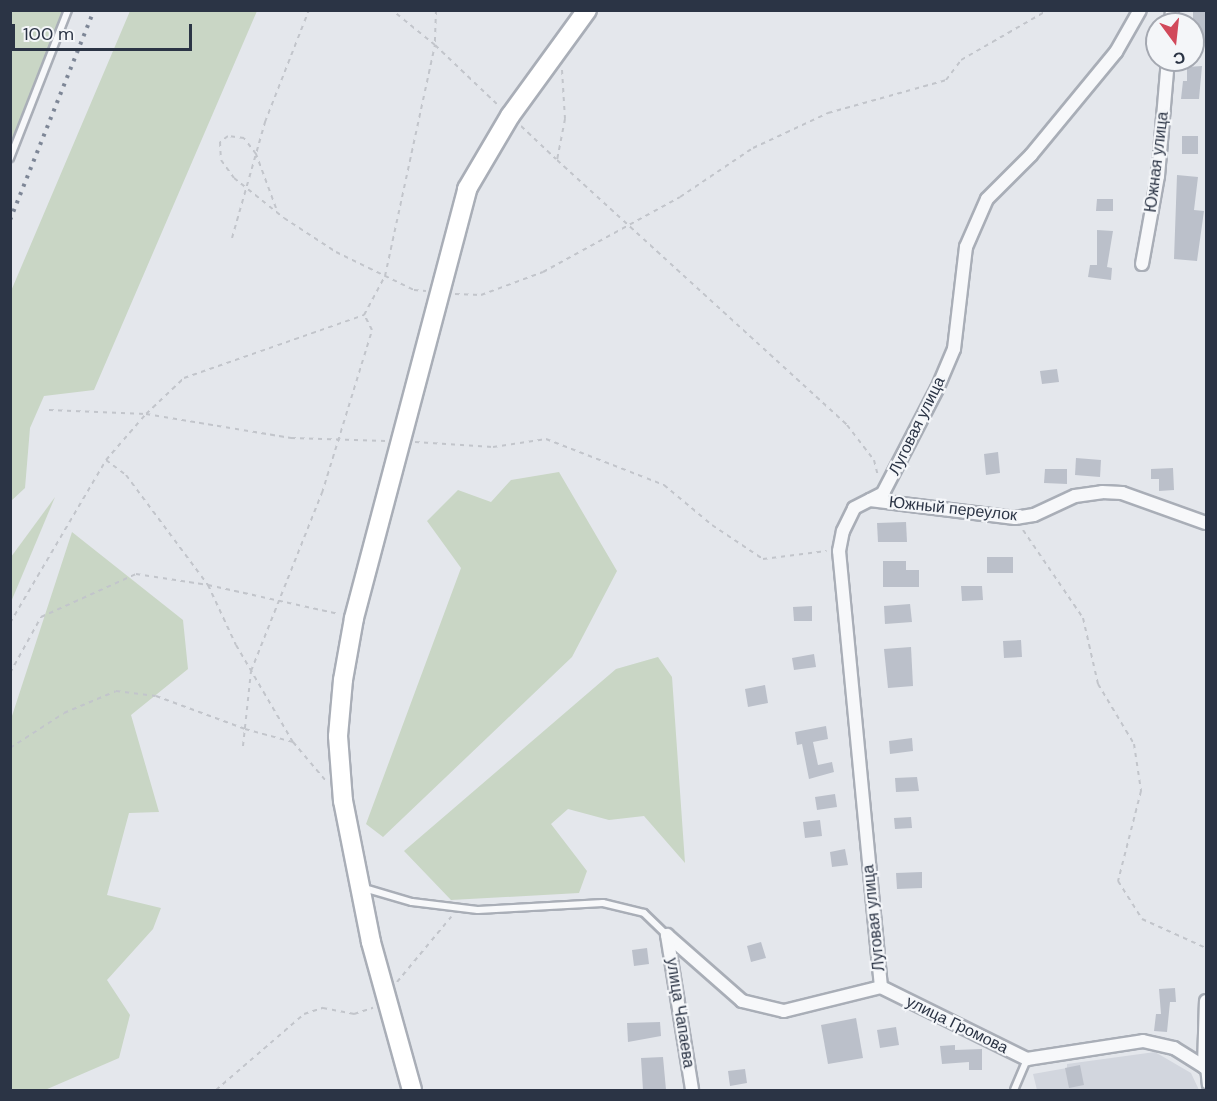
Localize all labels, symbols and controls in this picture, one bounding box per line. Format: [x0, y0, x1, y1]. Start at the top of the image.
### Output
scale bar [15, 12, 195, 50]
north arrow [1145, 12, 1205, 72]
text: 100 m [23, 22, 74, 46]
text: С [1171, 46, 1188, 70]
street label: Южная улица [1141, 110, 1173, 214]
street label: Луговая улица [885, 374, 949, 478]
street label: Южный переулок [888, 493, 1018, 525]
street label: Луговая улица [859, 864, 889, 972]
street label: улица Чапаева [662, 956, 698, 1070]
street label: улица Громова [903, 992, 1011, 1058]

